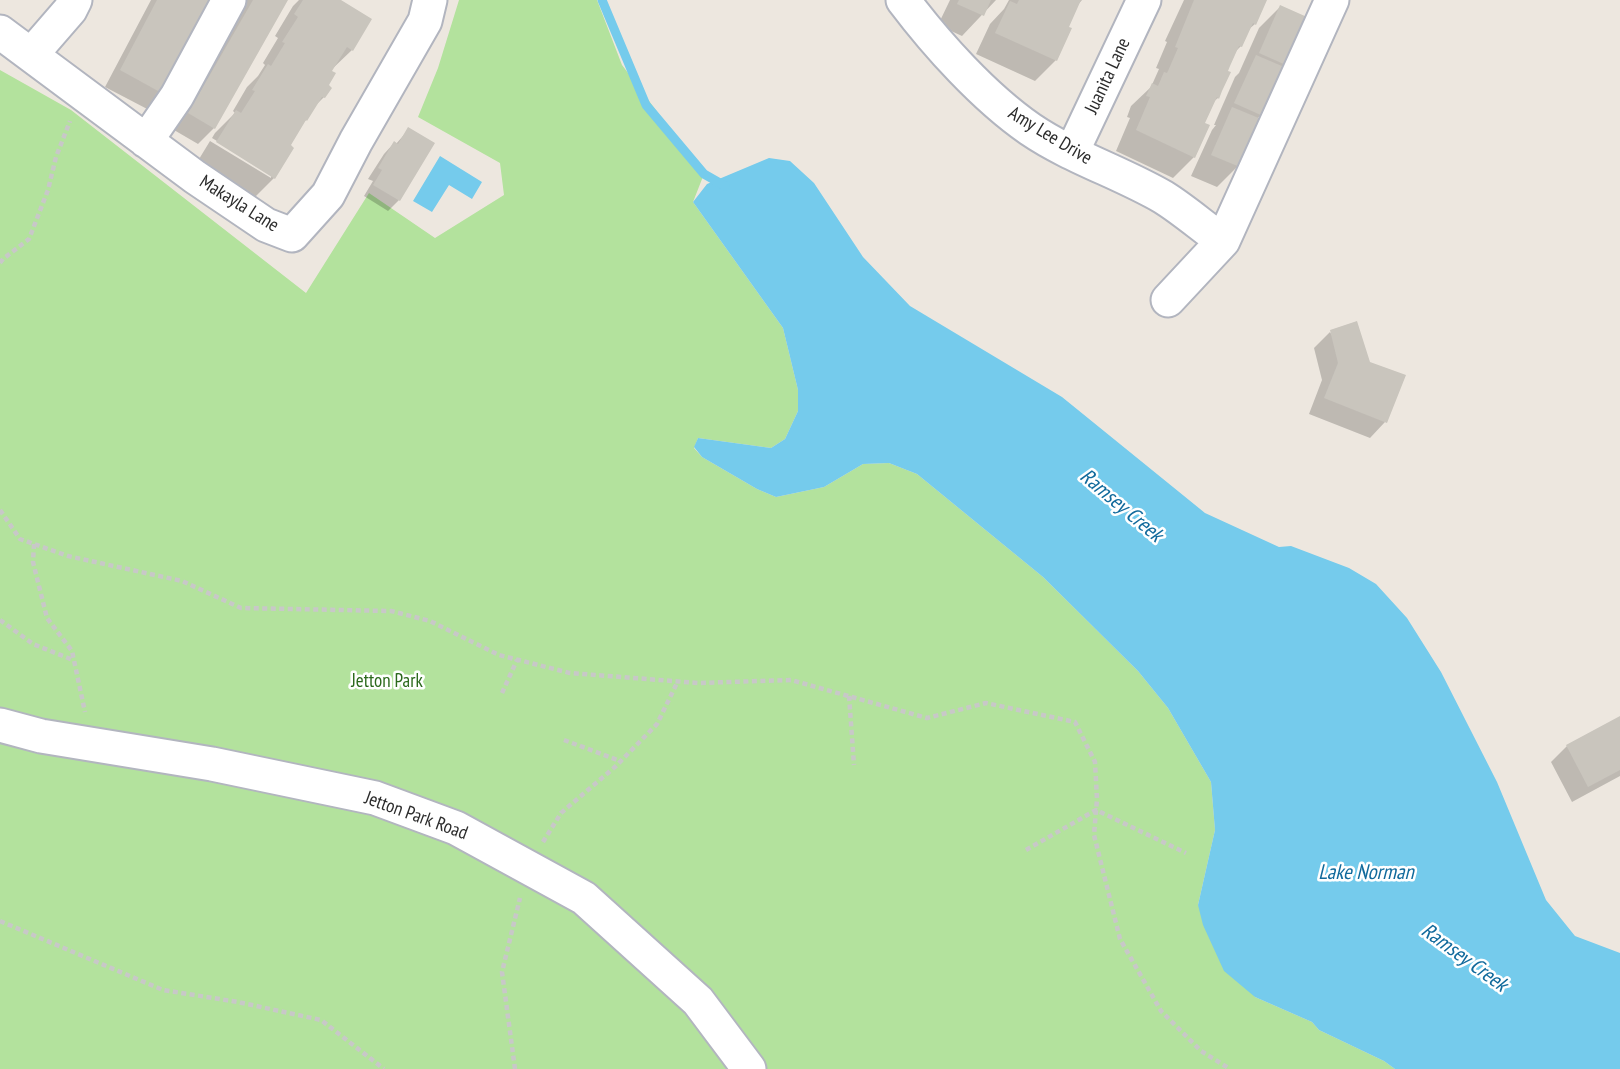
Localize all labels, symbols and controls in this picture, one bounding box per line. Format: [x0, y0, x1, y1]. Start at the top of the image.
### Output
street label: Juanita Lane [1081, 34, 1135, 118]
street label: Amy Lee Drive [1004, 102, 1096, 170]
street label: Makayla Lane [195, 171, 283, 237]
water label: Ramsey Creek [1074, 464, 1168, 548]
park label: Jetton Park [351, 671, 423, 693]
street label: Jetton Park Road [361, 787, 471, 845]
water label: Lake Norman [1318, 860, 1414, 886]
water label: Ramsey Creek [1416, 918, 1512, 998]

